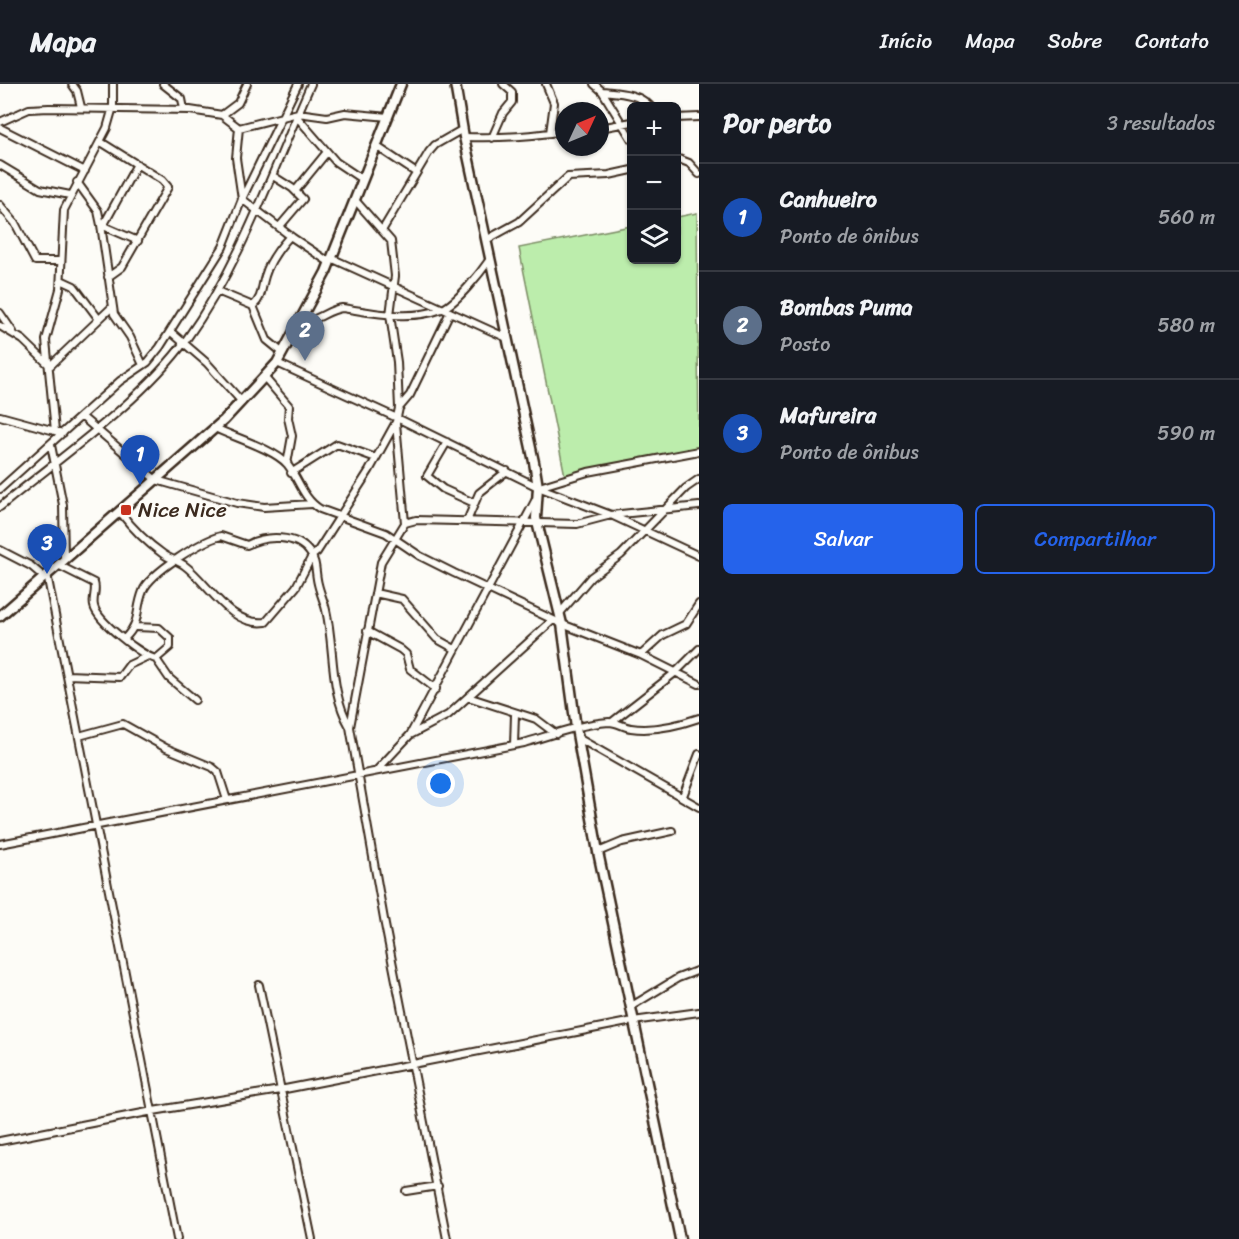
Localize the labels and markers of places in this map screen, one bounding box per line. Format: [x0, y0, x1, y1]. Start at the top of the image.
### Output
pin: 2 [286, 312, 324, 361]
pin: 1 [120, 436, 160, 485]
place label: Nice Nice [138, 491, 227, 529]
marker: Nice Nice [119, 503, 133, 517]
pin: 3 [28, 524, 66, 574]

